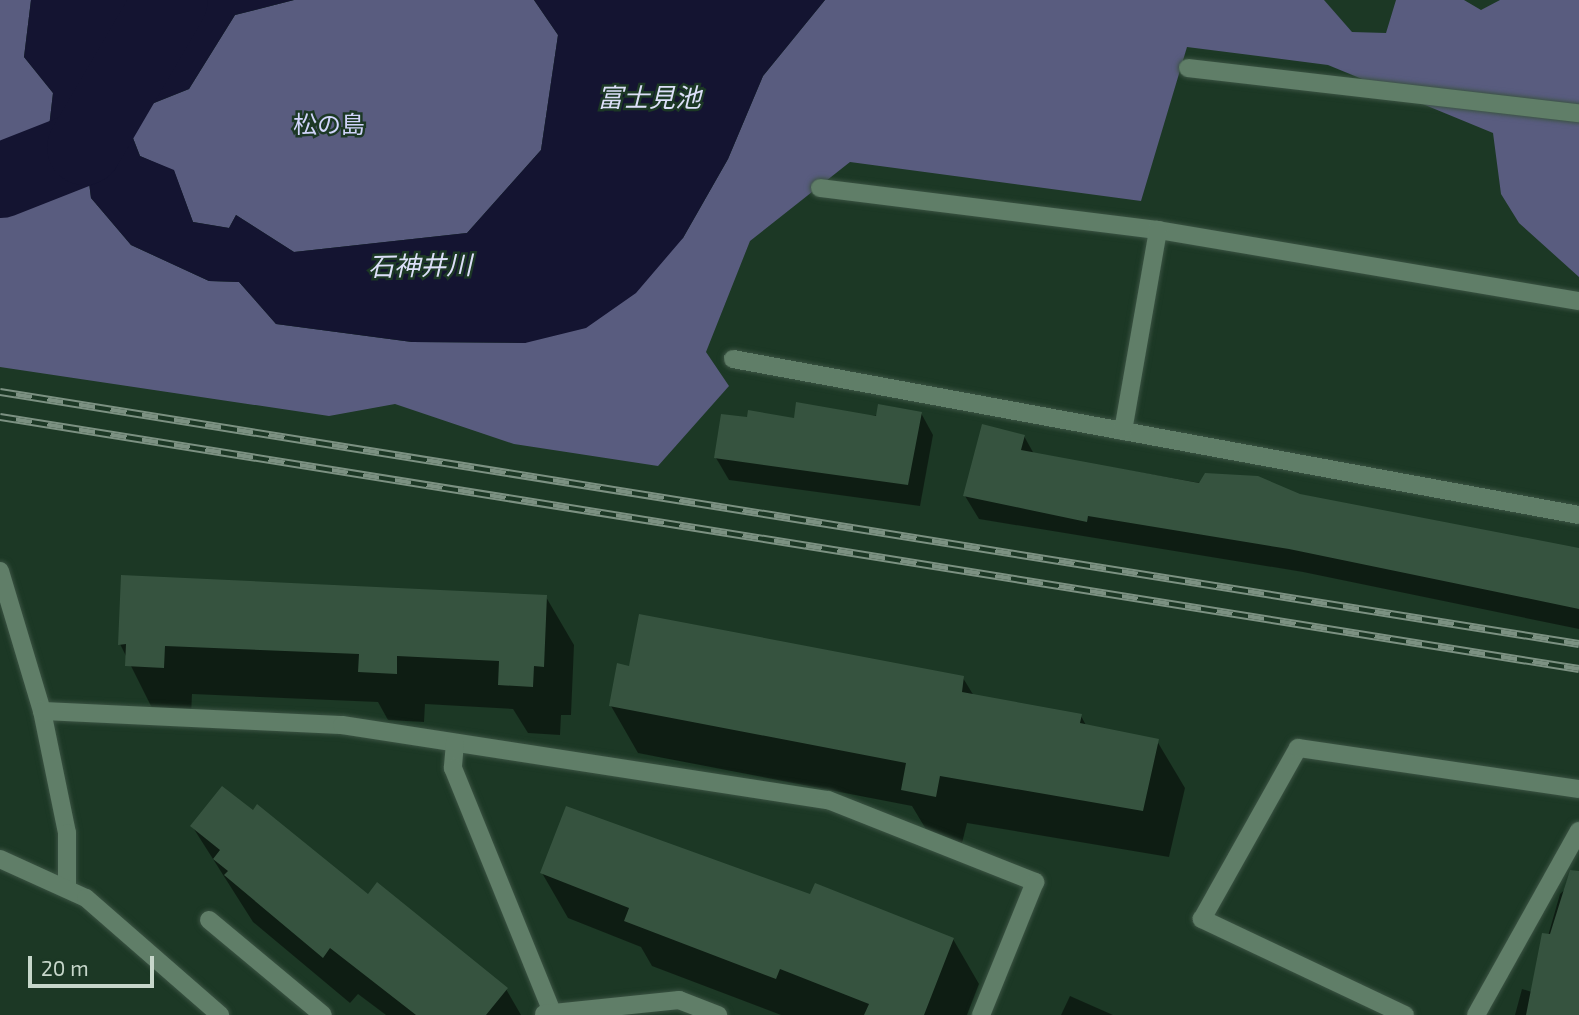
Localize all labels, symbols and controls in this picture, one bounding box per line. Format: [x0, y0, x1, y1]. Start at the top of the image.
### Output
water label: 富士見池 [597, 81, 701, 113]
park label: 松の島 [293, 110, 365, 138]
water label: 石神井川 [368, 248, 472, 282]
scale bar [32, 942, 158, 986]
text: 20 m [41, 955, 89, 980]

